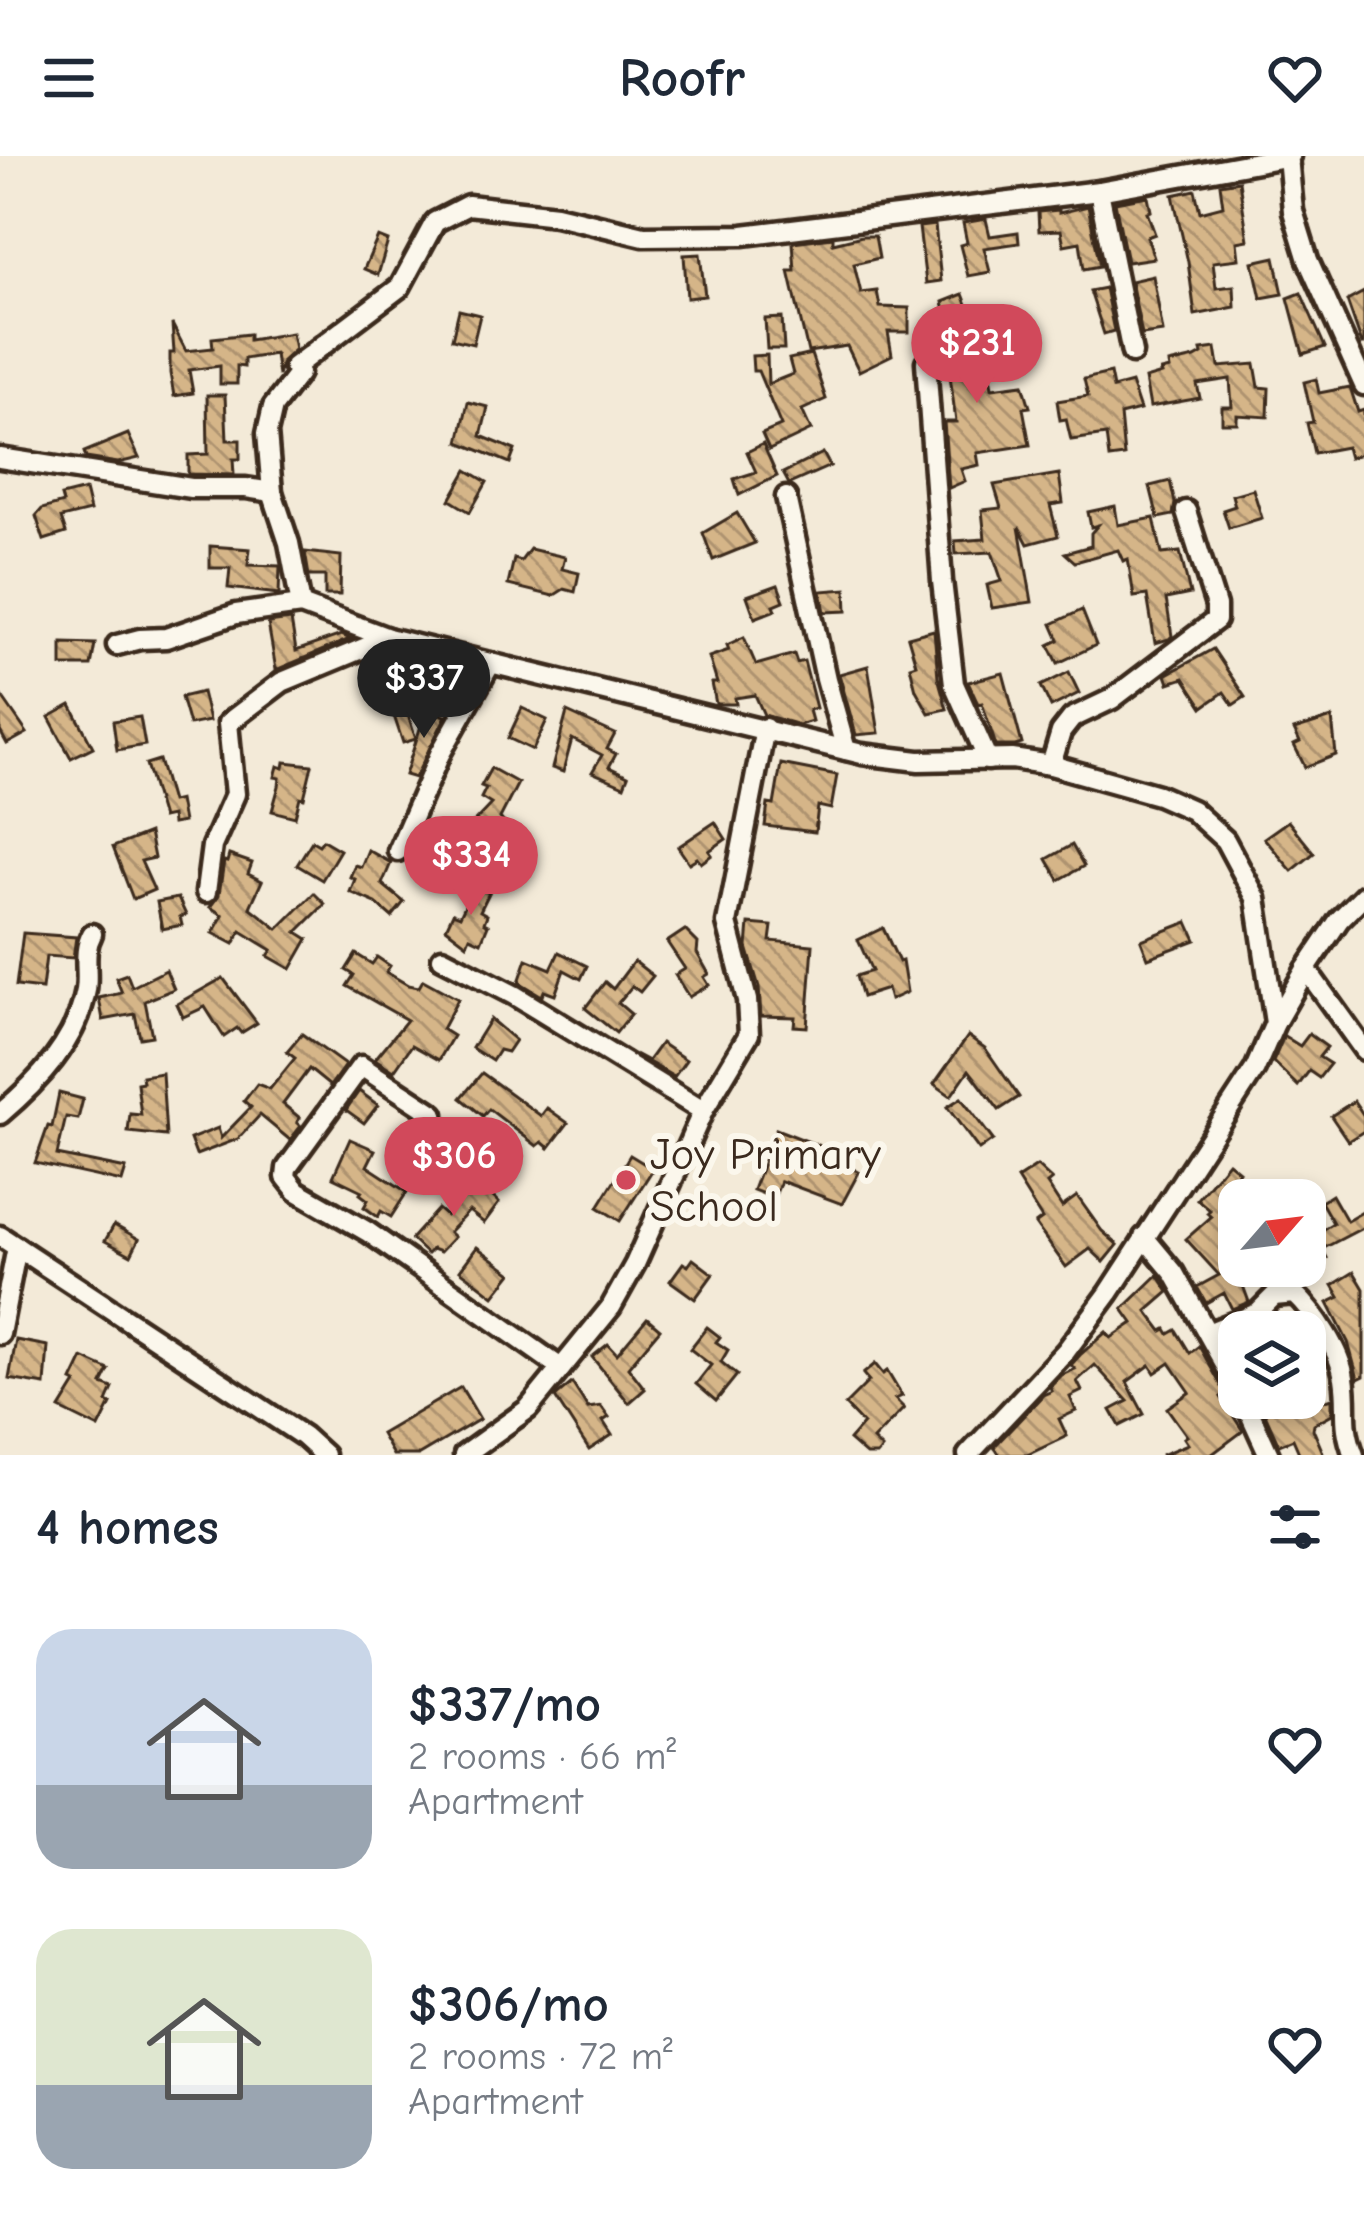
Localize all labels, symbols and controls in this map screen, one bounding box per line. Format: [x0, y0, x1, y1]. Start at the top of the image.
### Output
icon: menu [36, 45, 102, 111]
icon: heart [1262, 45, 1328, 111]
text: Roofr [619, 47, 745, 110]
pin: $231 [906, 304, 1048, 406]
text: $231 [938, 320, 1016, 365]
pin: $337 [353, 639, 495, 741]
text: $337 [384, 655, 464, 700]
pin: $334 [400, 816, 542, 918]
text: $334 [431, 832, 511, 877]
pin: $306 [383, 1117, 525, 1219]
place label: Joy Primary School [650, 1128, 882, 1232]
text: $306 [411, 1133, 497, 1178]
marker: Joy Primary School [613, 1167, 639, 1193]
north arrow [1218, 1179, 1326, 1287]
map controls [1218, 1179, 1326, 1419]
button: layers [1218, 1311, 1326, 1419]
icon: filters [1262, 1494, 1328, 1560]
text: 4 homes [36, 1498, 219, 1557]
text: $337/mo [408, 1675, 601, 1734]
icon: home [132, 1677, 276, 1821]
icon: heart [1262, 1716, 1328, 1782]
text: 2 rooms · 66 m² [408, 1734, 676, 1779]
text: Apartment [408, 1779, 583, 1824]
text: $306/mo [408, 1975, 609, 2034]
icon: home [132, 1977, 276, 2121]
icon: heart [1262, 2016, 1328, 2082]
text: 2 rooms · 72 m² [408, 2034, 673, 2079]
text: Apartment [408, 2079, 583, 2124]

